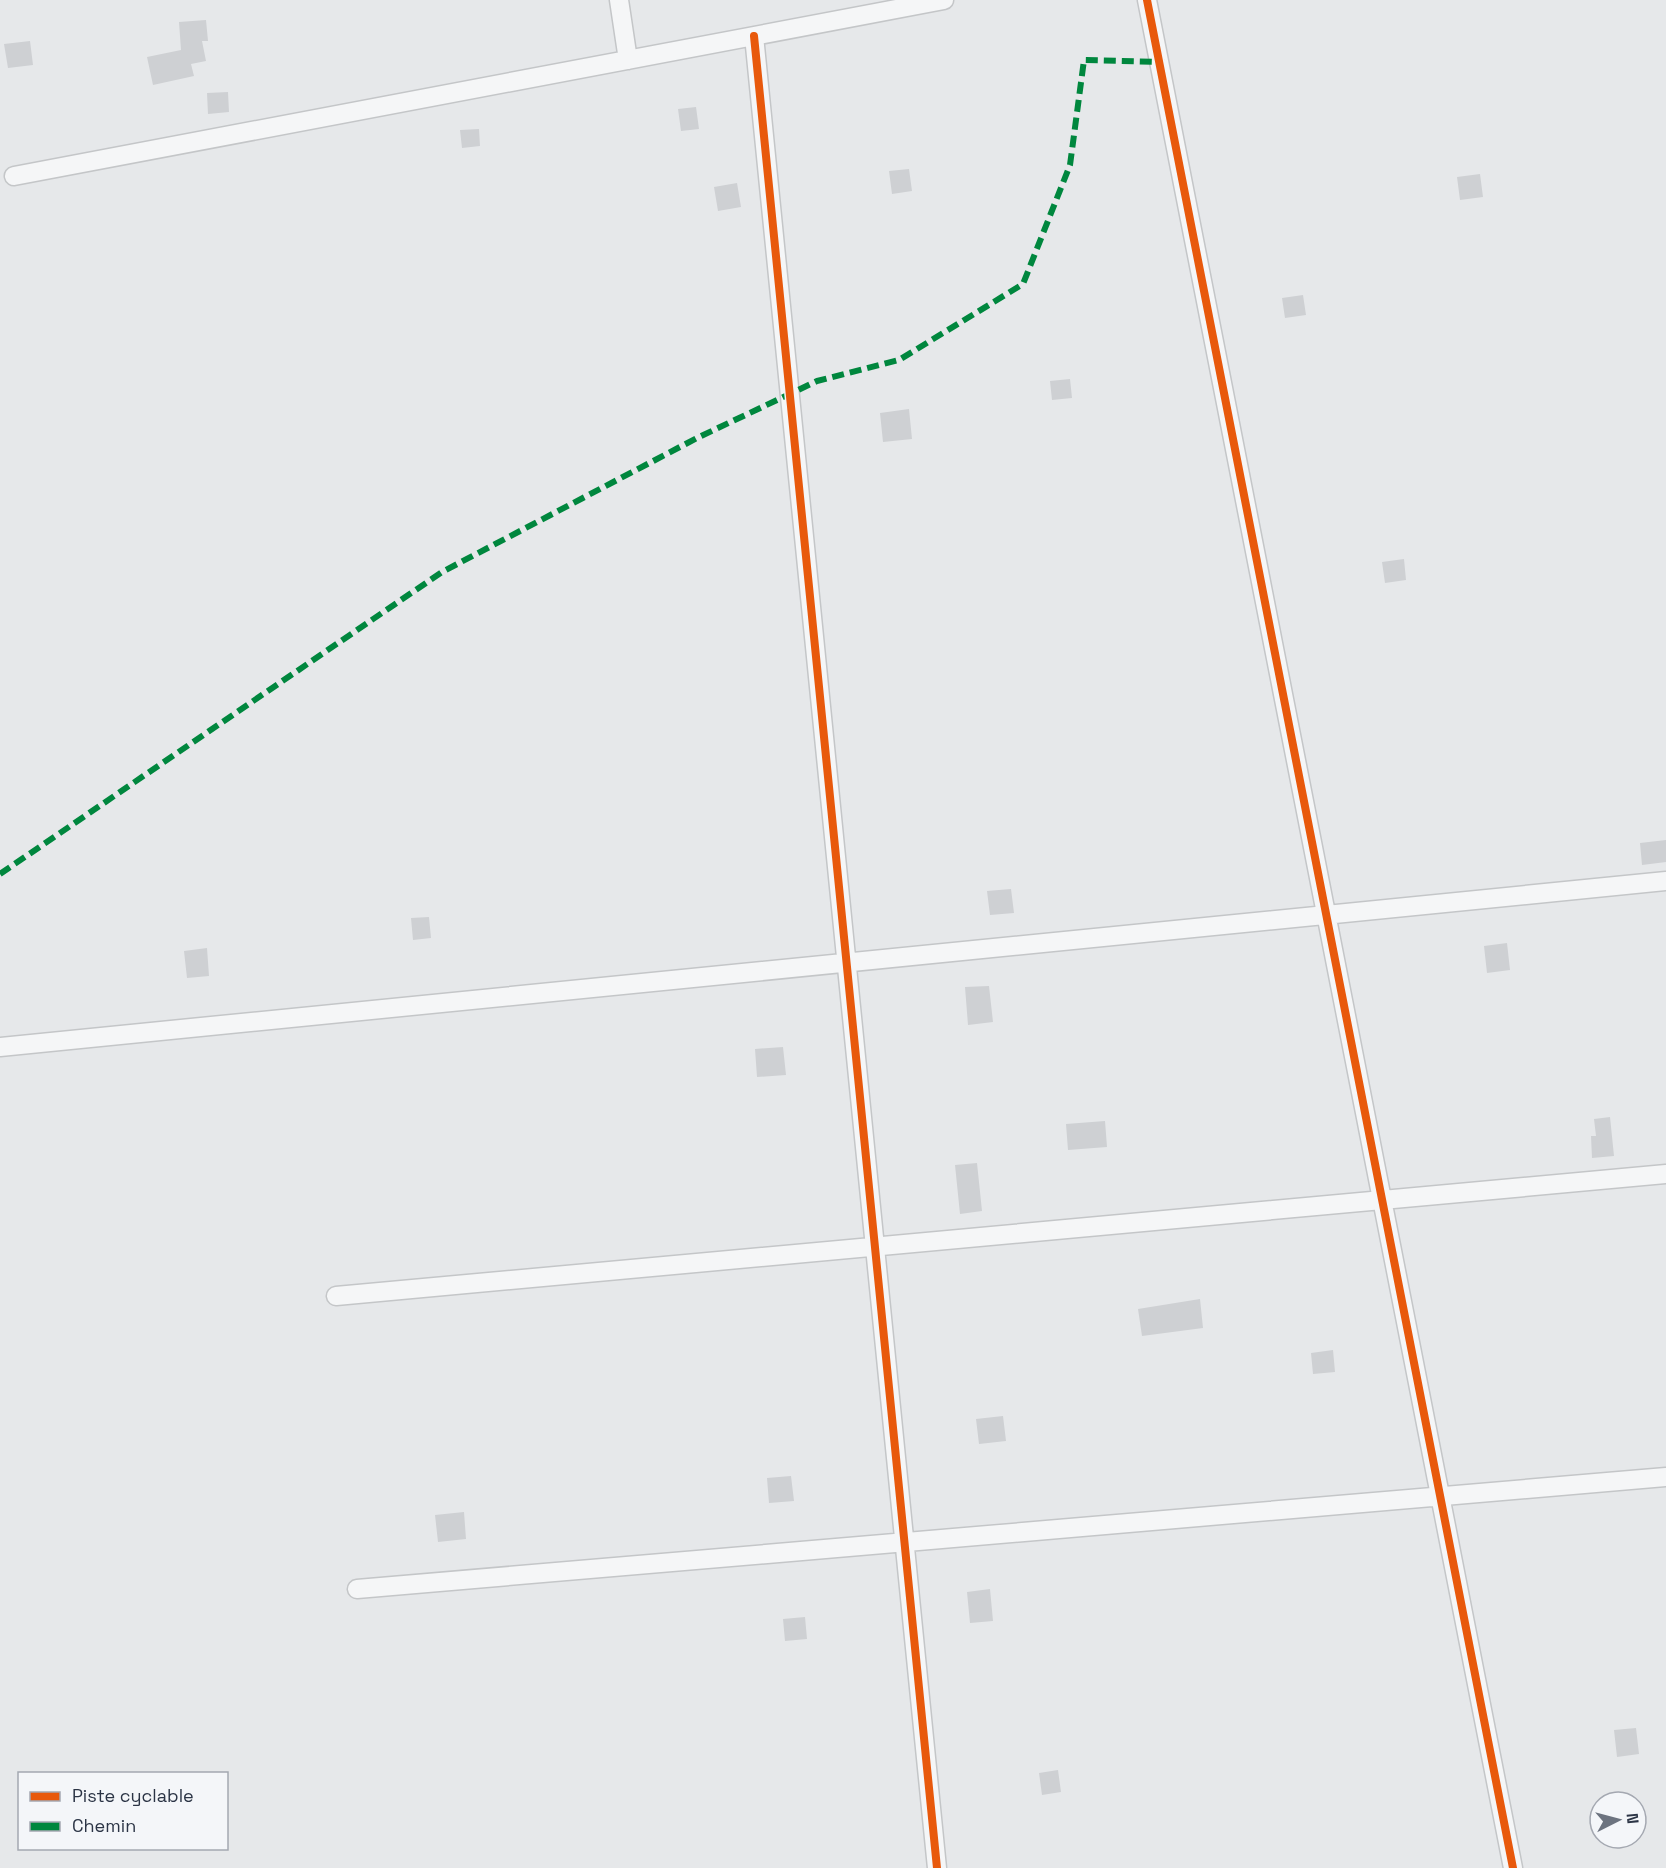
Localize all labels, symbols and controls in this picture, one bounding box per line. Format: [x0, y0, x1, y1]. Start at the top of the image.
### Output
legend [18, 1772, 228, 1850]
text: Piste cyclable [72, 1784, 194, 1807]
north arrow [1588, 1790, 1648, 1850]
text: N [1621, 1812, 1643, 1825]
text: Chemin [72, 1814, 136, 1837]

